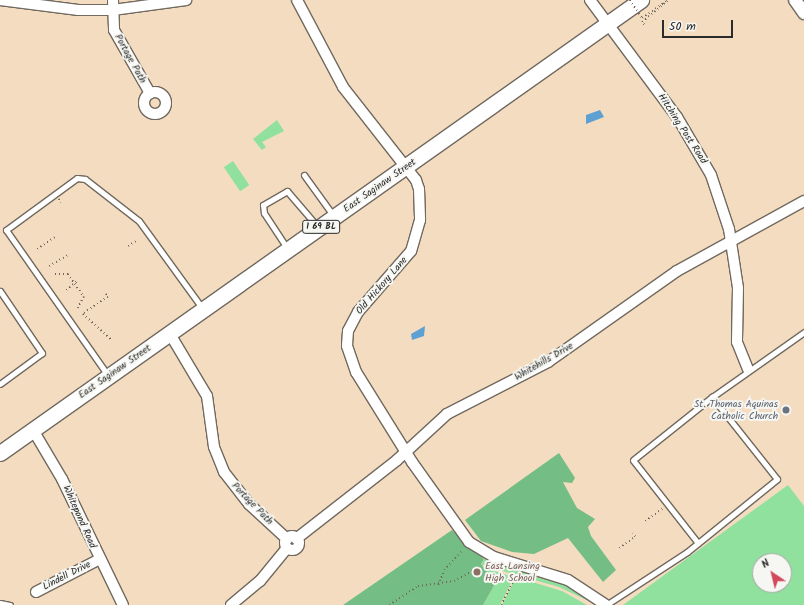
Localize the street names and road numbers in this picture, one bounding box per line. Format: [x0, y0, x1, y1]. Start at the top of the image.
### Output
street label: Portage Path [112, 32, 148, 86]
street label: Hitching Post Road [655, 92, 709, 166]
street label: East Saginaw Street [341, 156, 419, 216]
road number: I 69 BL [302, 220, 340, 234]
street label: Old Hickory Lane [354, 255, 410, 317]
street label: Whitehills Drive [513, 340, 575, 384]
street label: East Saginaw Street [76, 342, 154, 402]
street label: Portage Path [229, 480, 275, 528]
street label: Whitepond Road [60, 484, 98, 550]
street label: Lindell Drive [41, 559, 93, 593]

